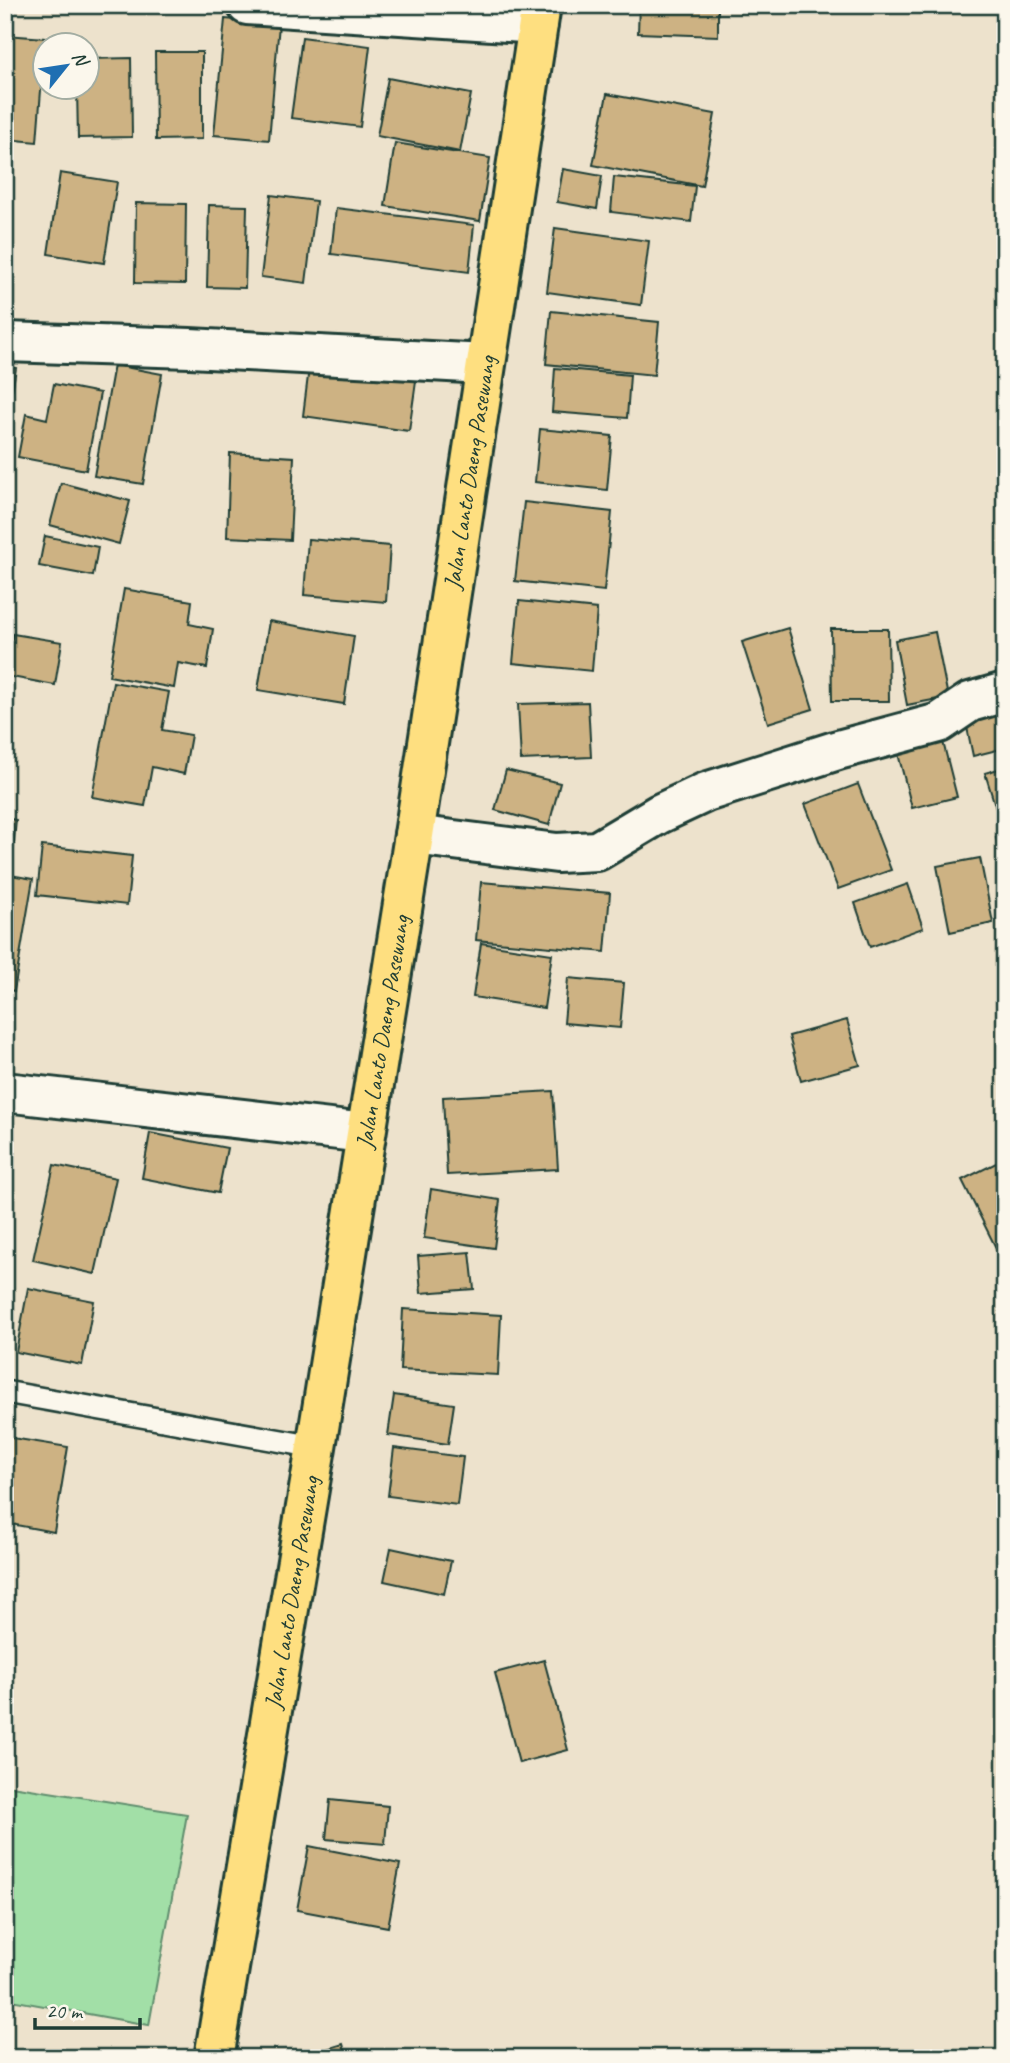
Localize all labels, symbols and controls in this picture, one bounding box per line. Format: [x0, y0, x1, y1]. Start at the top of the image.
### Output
north arrow [32, 32, 102, 102]
text: N [67, 47, 95, 72]
street label: Jalan Lanto Daeng Pasewang [437, 352, 502, 592]
street label: Jalan Lanto Daeng Pasewang [349, 911, 416, 1152]
street label: Jalan Lanto Daeng Pasewang [257, 1472, 326, 1712]
scale bar [35, 1986, 140, 2030]
text: 20 m [46, 1998, 84, 2024]

